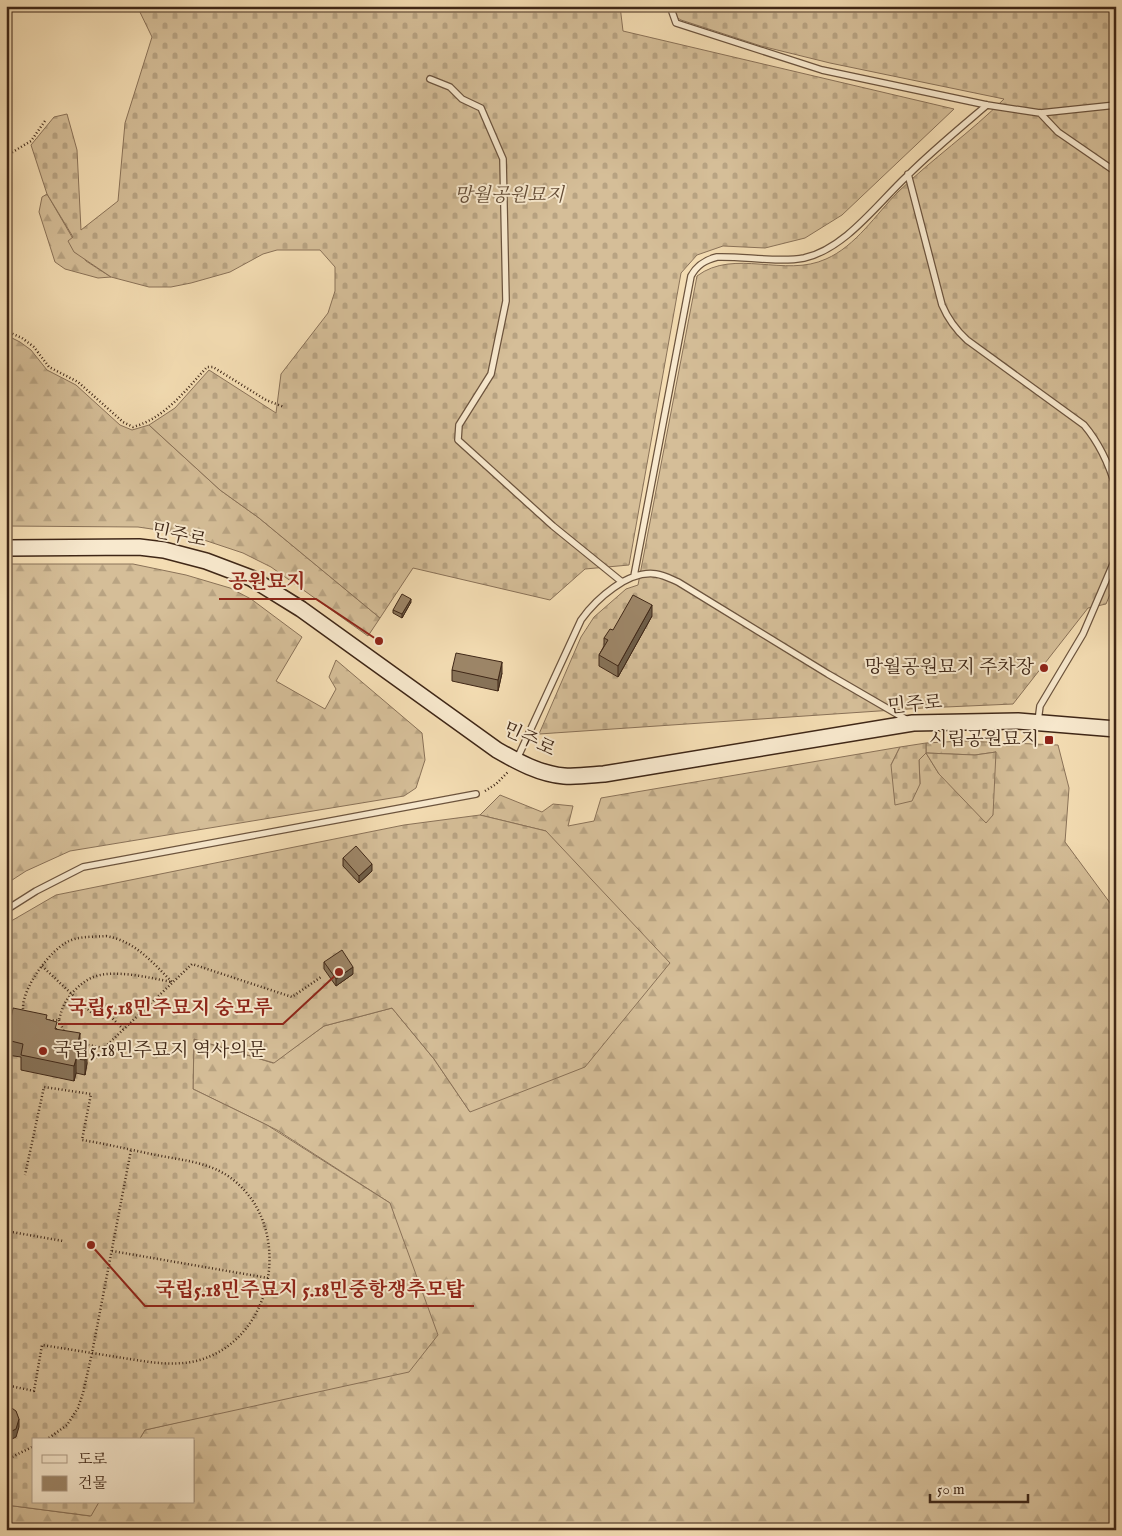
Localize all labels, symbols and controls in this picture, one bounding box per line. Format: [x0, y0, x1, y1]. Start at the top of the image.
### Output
park label: 망월공원묘지 [454, 184, 566, 208]
street label: 민주로 [150, 519, 208, 553]
callout: 공원묘지 [219, 564, 316, 599]
text: 공원묘지 [228, 570, 306, 595]
place label: 망월공원묘지 주차장 [865, 656, 1035, 680]
marker: 망월공원묘지 주차장 [1038, 662, 1050, 674]
street label: 민주로 [887, 691, 943, 719]
street label: 민주로 [499, 717, 559, 763]
place label: 시립공원묘지 [929, 728, 1039, 752]
marker: 시립공원묘지 [1043, 734, 1055, 746]
callout: 국립5.18민주묘지 숭모루 [58, 989, 283, 1024]
text: 국립5.18민주묘지 숭모루 [67, 996, 273, 1021]
place label: 국립5.18민주묘지 역사의문 [53, 1039, 266, 1063]
marker: 국립5.18민주묘지 역사의문 [37, 1045, 49, 1057]
callout: 국립5.18민주묘지 5.18민중항쟁추모탑 [145, 1271, 474, 1306]
text: 국립5.18민주묘지 5.18민중항쟁추모탑 [155, 1278, 465, 1303]
legend [32, 1438, 195, 1504]
text: 도로 [78, 1450, 107, 1469]
scale bar [930, 1471, 1027, 1503]
text: 건물 [78, 1474, 107, 1493]
text: 50 m [937, 1480, 965, 1499]

